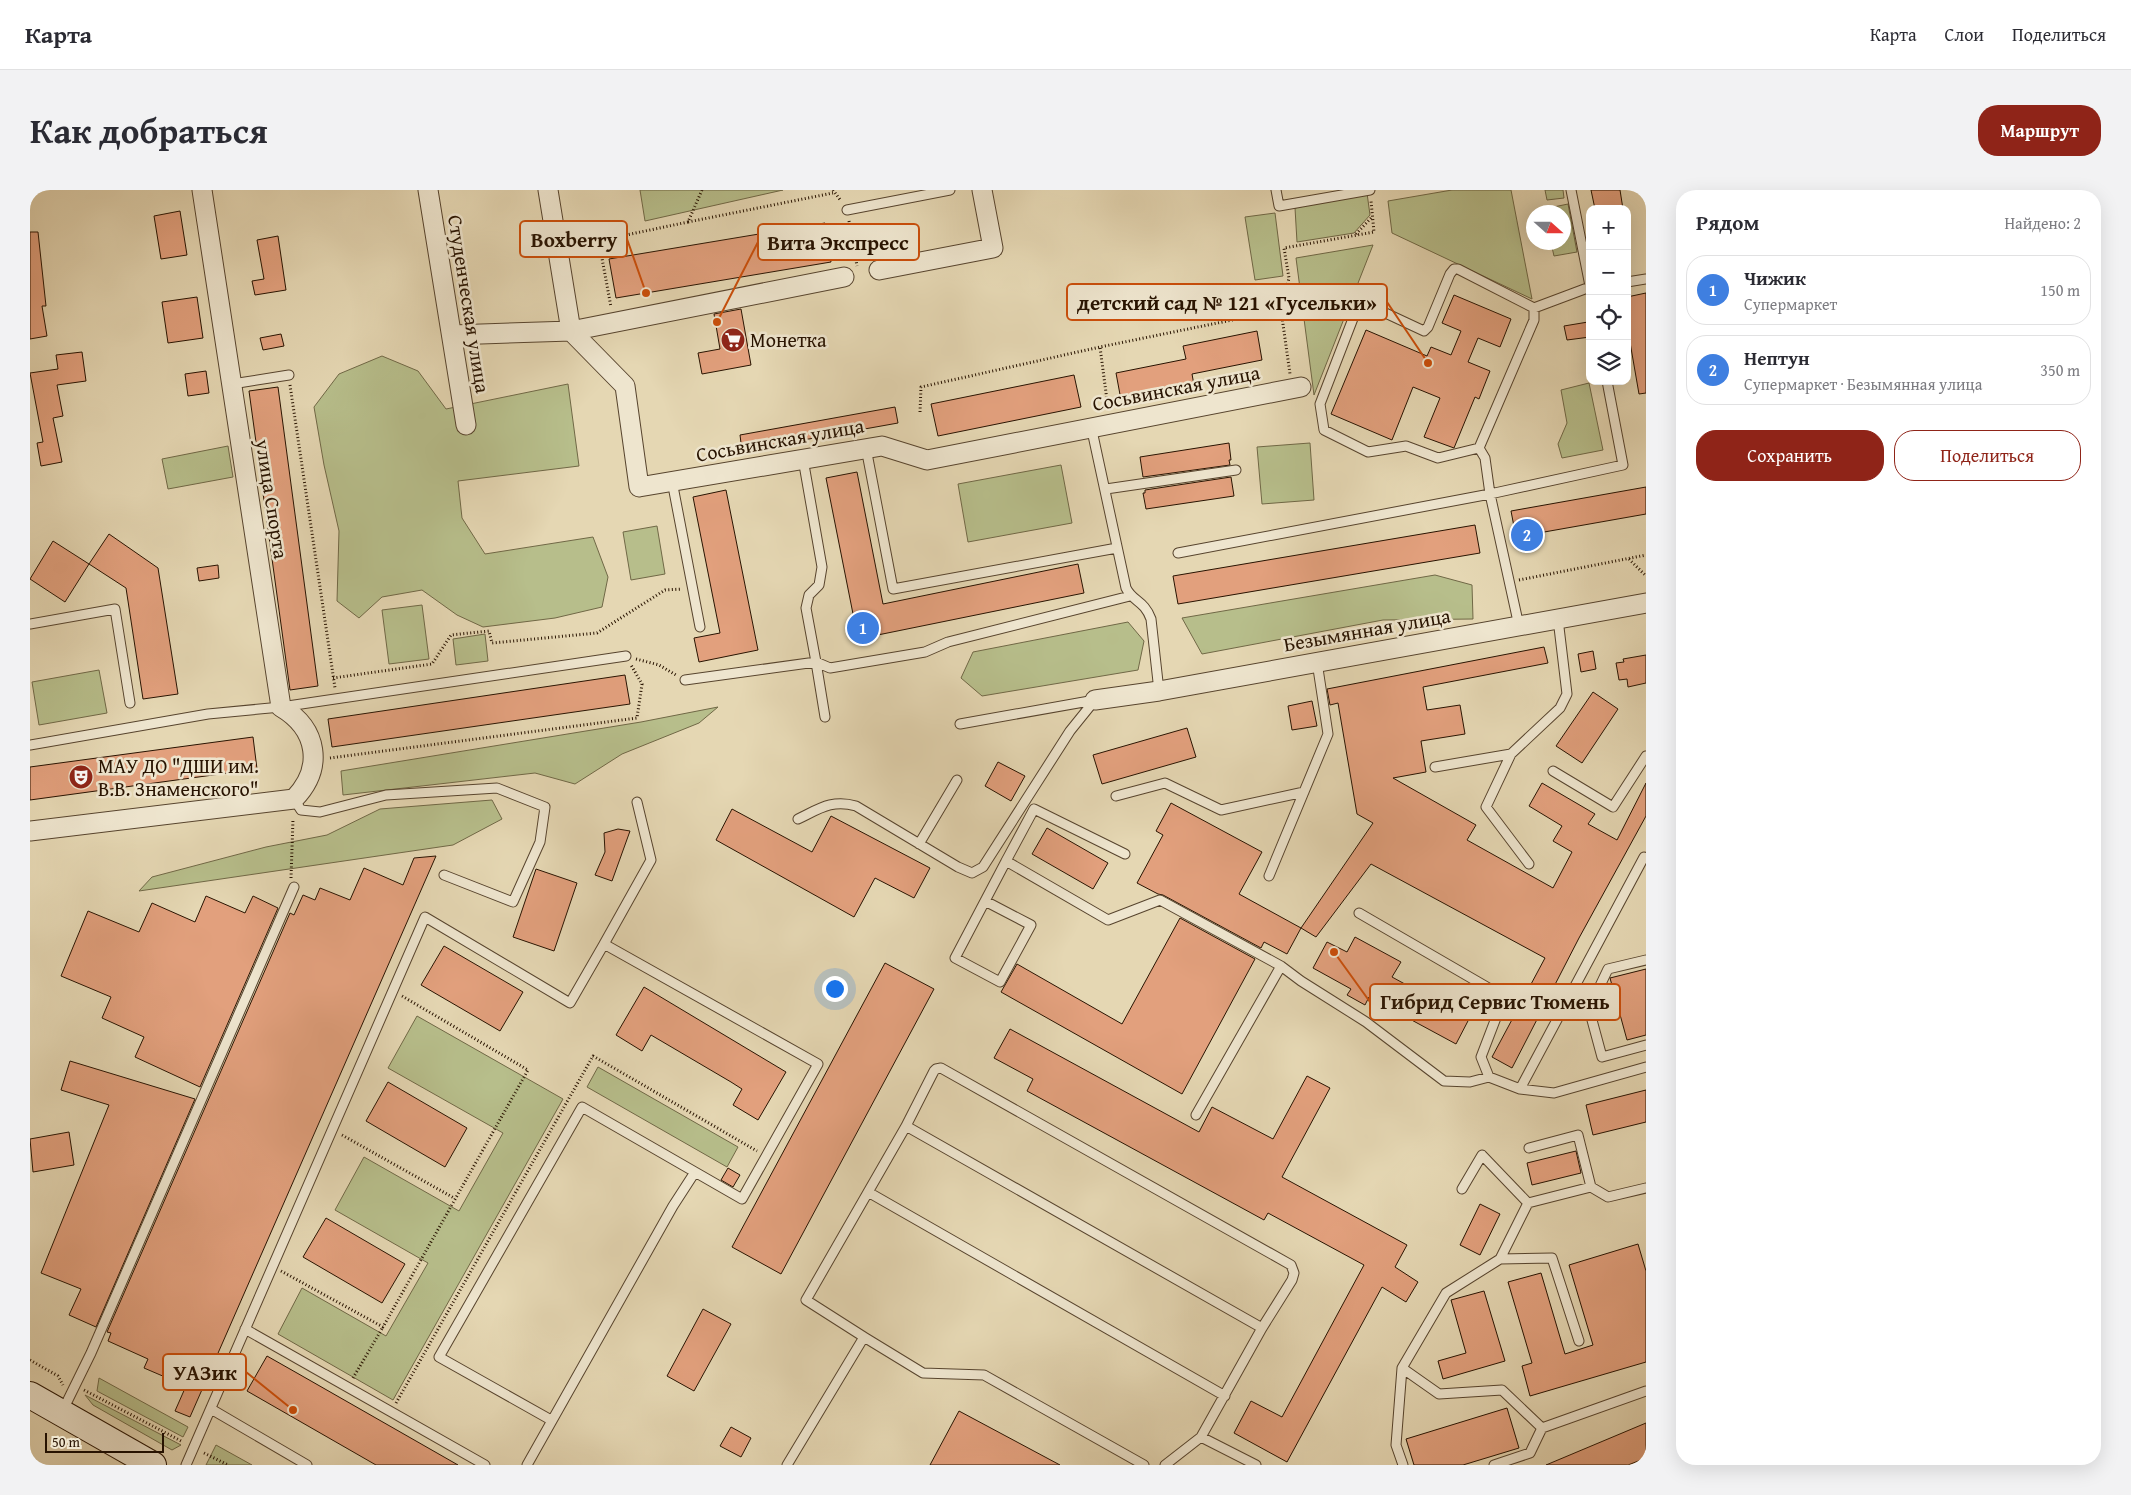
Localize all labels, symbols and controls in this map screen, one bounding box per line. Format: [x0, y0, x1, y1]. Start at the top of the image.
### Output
text: Карта [25, 17, 92, 52]
text: Карта [1870, 21, 1917, 48]
text: Слои [1945, 21, 1984, 48]
text: Поделиться [2012, 21, 2106, 48]
text: Как добраться [30, 105, 268, 156]
button: Маршрут [1978, 105, 2101, 156]
north arrow [1526, 205, 1571, 250]
map controls [1586, 205, 1631, 385]
button: + [1586, 205, 1631, 250]
text: Рядом [1696, 207, 1759, 238]
text: Найдено: 2 [2004, 211, 2081, 235]
street label: Студенческая улица [441, 213, 498, 396]
callout: Boxberry [520, 221, 627, 257]
text: Boxberry [531, 224, 618, 255]
callout: Вита Экспресс [758, 224, 919, 260]
text: Вита Экспресс [767, 227, 909, 258]
button: − [1586, 250, 1631, 295]
text: Чижик [1744, 264, 1806, 292]
text: 1 [1709, 278, 1717, 302]
text: 150 m [2040, 278, 2080, 302]
callout: детский сад № 121 «Гусельки» [1067, 284, 1387, 320]
text: детский сад № 121 «Гусельки» [1077, 287, 1377, 318]
text: Супермаркет [1744, 292, 1837, 316]
button: locate [1586, 295, 1631, 340]
place label: Монетка [750, 325, 827, 354]
supermarket icon: Монетка [720, 327, 746, 353]
button: layers [1586, 340, 1631, 385]
text: Нептун [1744, 344, 1810, 372]
street label: Сосьвинская улица [1090, 357, 1263, 418]
text: 2 [1709, 358, 1717, 382]
text: 350 m [2040, 358, 2080, 382]
text: Супермаркет · Безымянная улица [1744, 372, 1982, 396]
street label: Сосьвинская улица [694, 410, 867, 469]
button: Сохранить [1696, 430, 1884, 481]
button: Поделиться [1894, 430, 2081, 481]
street label: улица Спорта [249, 436, 296, 561]
pin: 2 [1511, 516, 1543, 554]
street label: Безымянная улица [1281, 600, 1453, 658]
pin: 1 [847, 609, 879, 647]
place label: МАУ ДО "ДШИ им. В.В. Знаменского" [98, 751, 259, 803]
theatre icon: МАУ ДО "ДШИ им. В.В. Знаменского" [68, 764, 94, 790]
your location [822, 976, 848, 1002]
callout: Гибрид Сервис Тюмень [1370, 984, 1620, 1020]
text: Гибрид Сервис Тюмень [1380, 986, 1610, 1017]
callout: УАЗик [163, 1354, 246, 1390]
text: УАЗик [173, 1357, 238, 1388]
scale bar [45, 1430, 164, 1453]
text: 50 m [52, 1432, 80, 1452]

